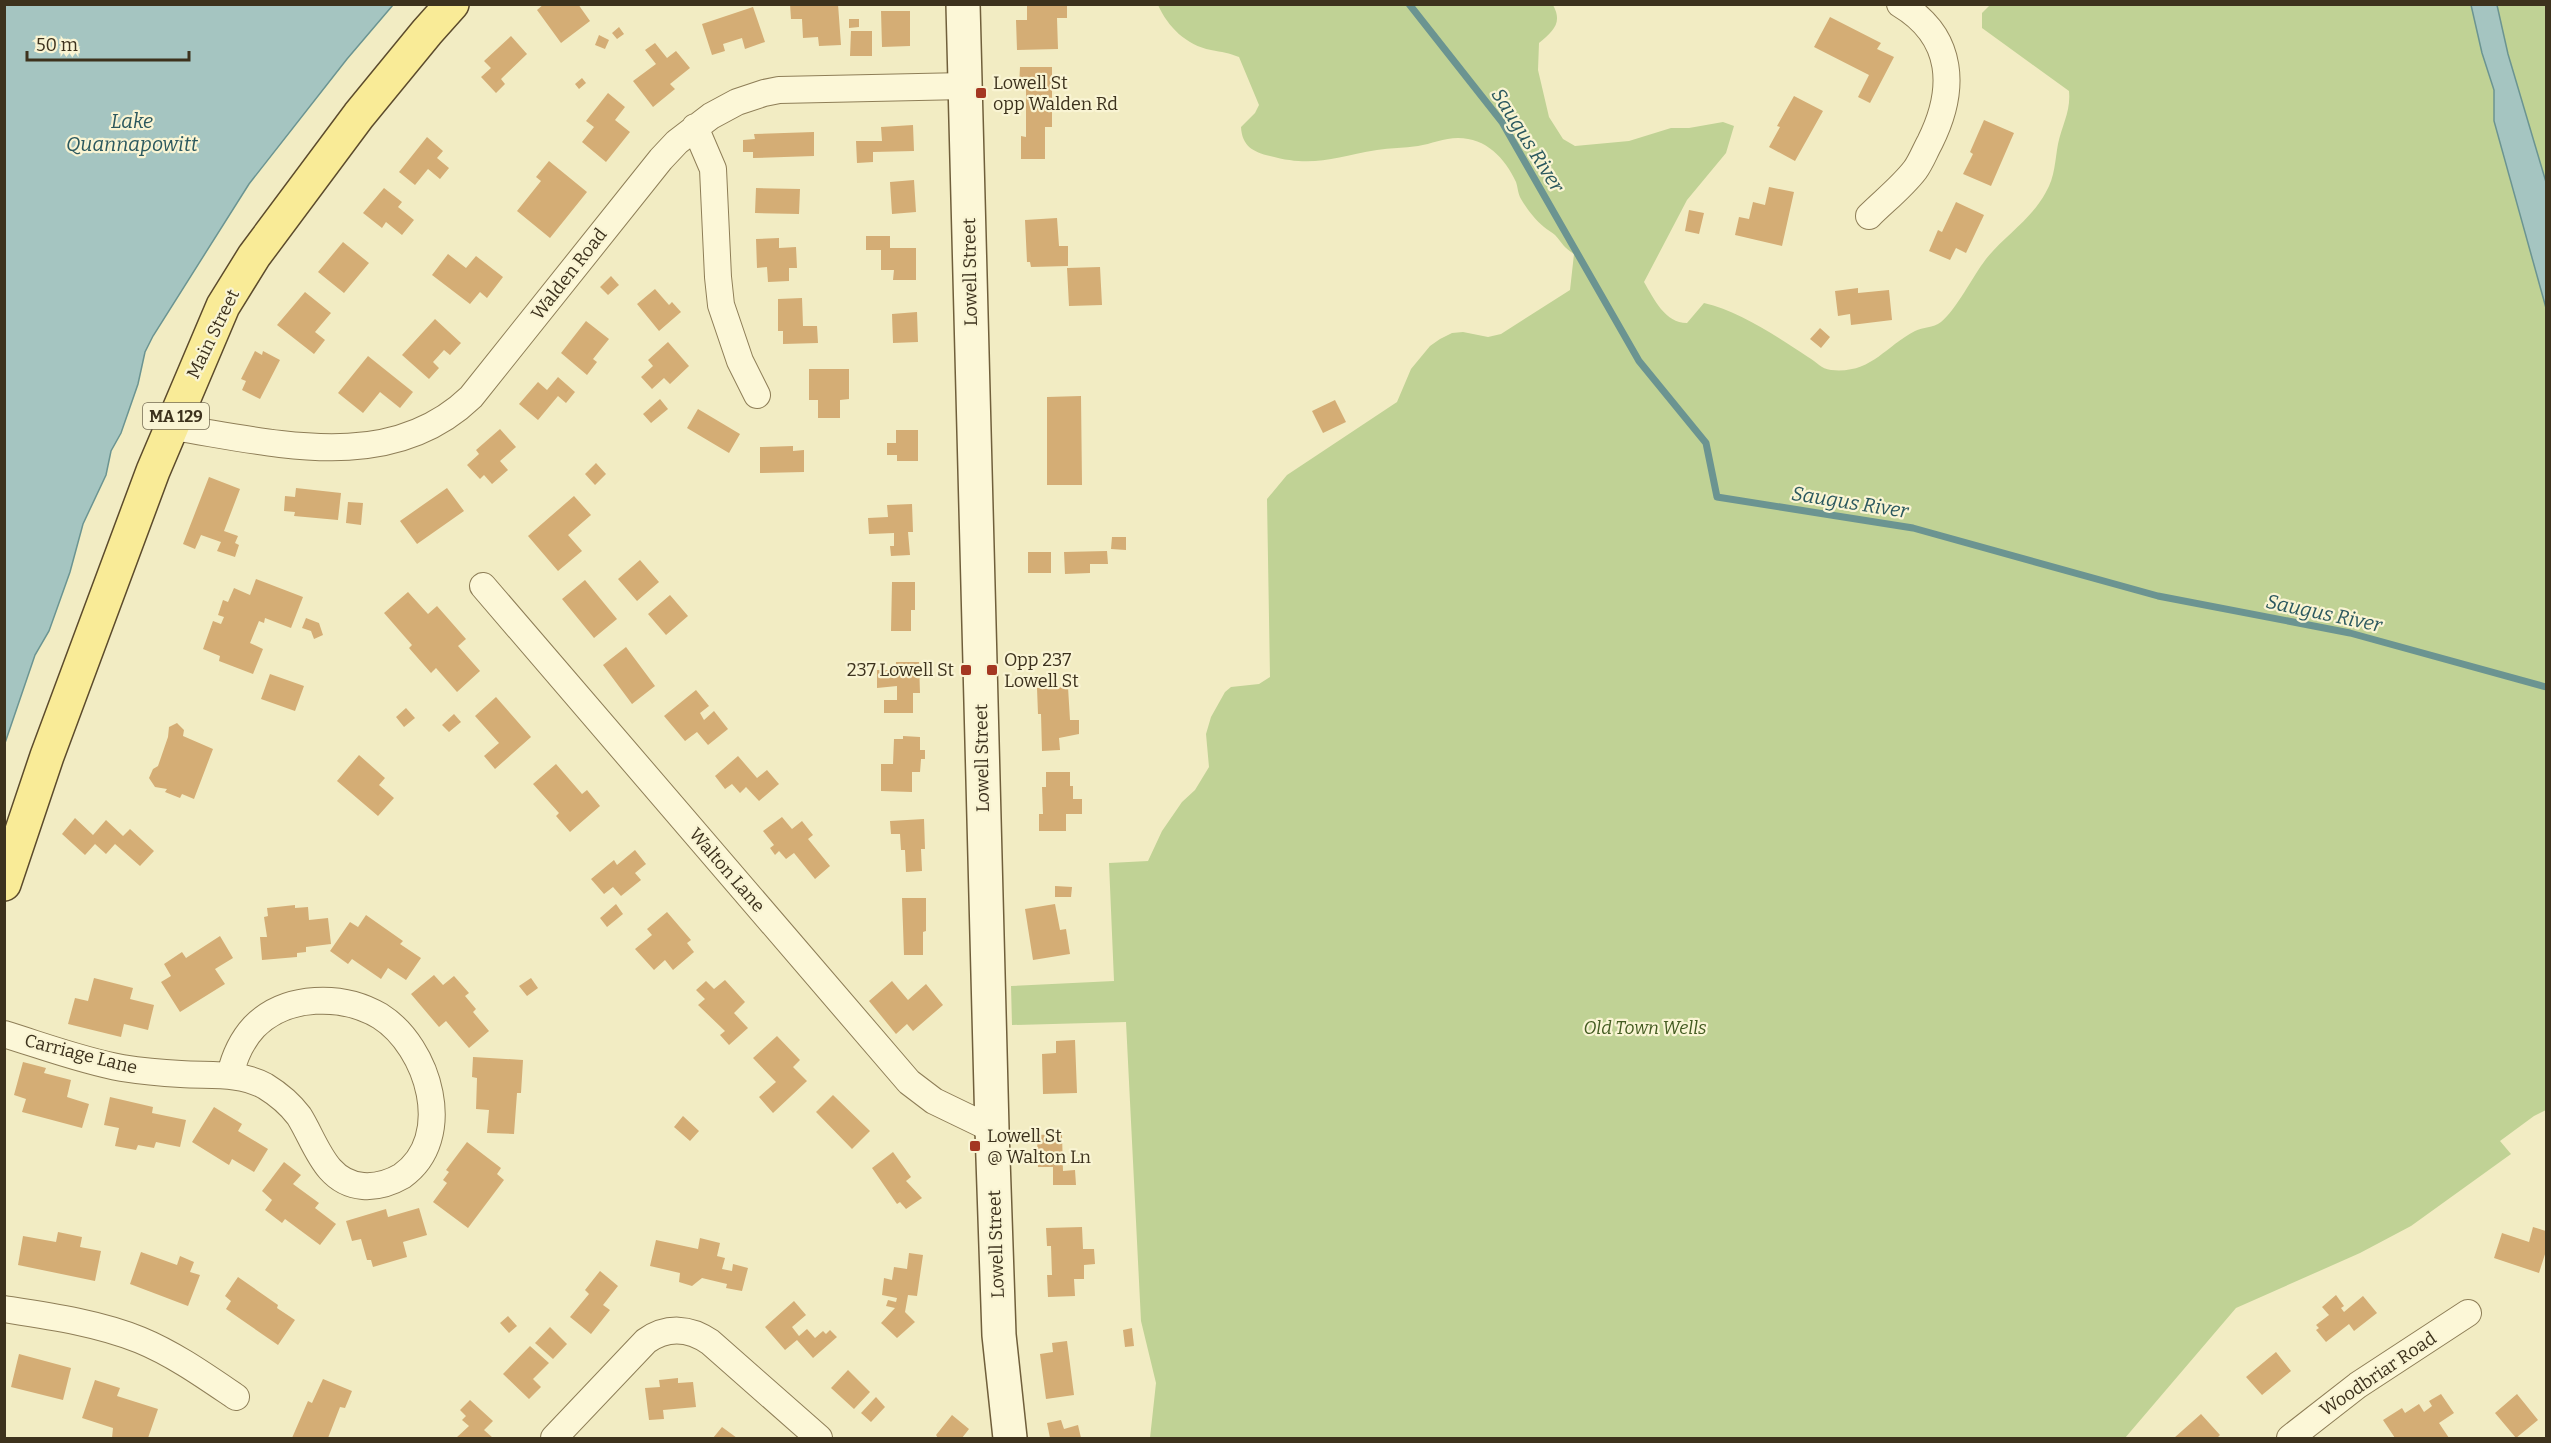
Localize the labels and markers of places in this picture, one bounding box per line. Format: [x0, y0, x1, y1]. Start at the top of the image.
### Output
place label: Lowell St opp Walden Rd [993, 72, 1118, 115]
marker: Lowell St opp Walden Rd [974, 86, 988, 100]
place label: Opp 237 Lowell St [1004, 649, 1079, 692]
place label: 237 Lowell St [847, 659, 954, 681]
marker: 237 Lowell St [959, 663, 973, 677]
marker: Opp 237 Lowell St [985, 663, 999, 677]
place label: Lowell St @ Walton Ln [987, 1125, 1092, 1168]
marker: Lowell St @ Walton Ln [968, 1139, 982, 1153]

